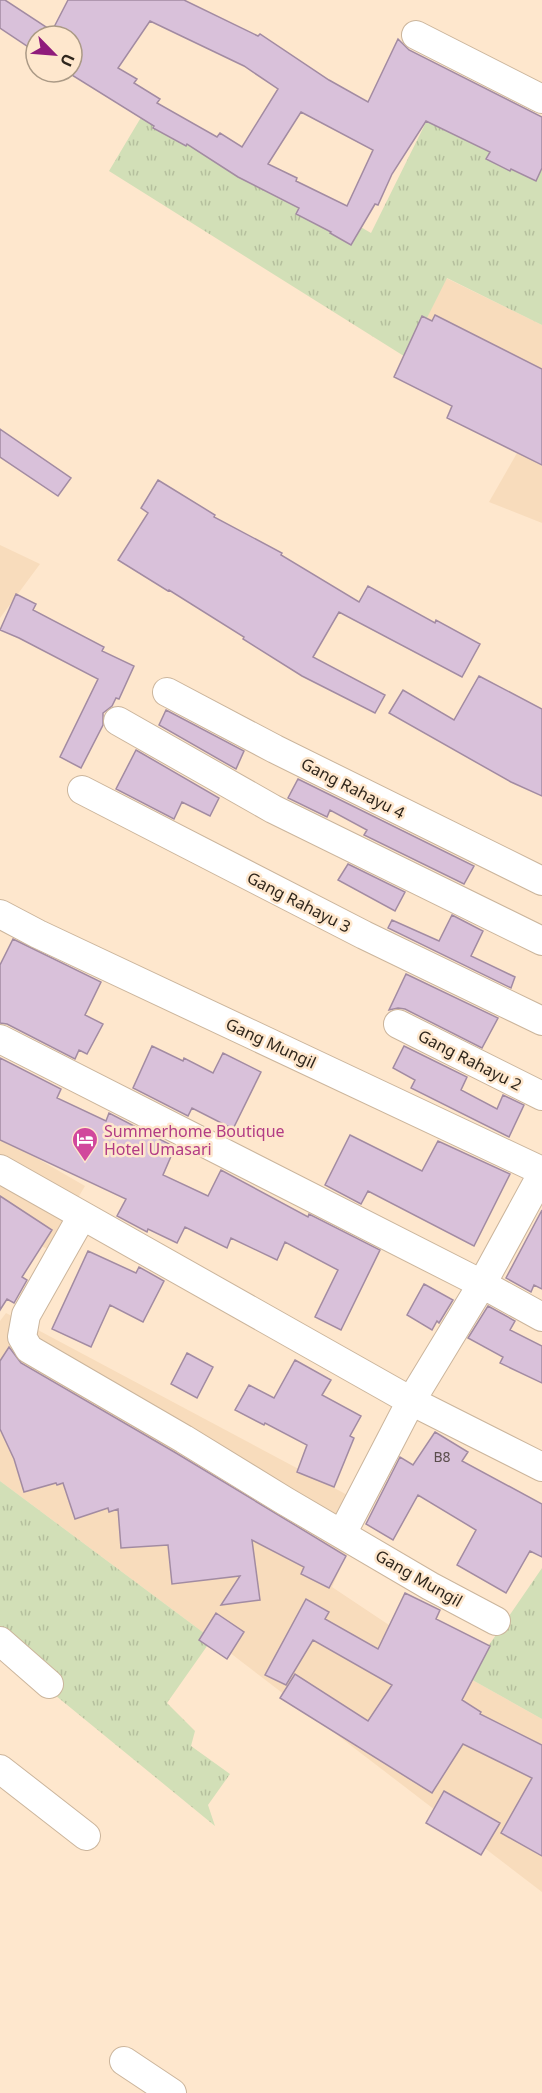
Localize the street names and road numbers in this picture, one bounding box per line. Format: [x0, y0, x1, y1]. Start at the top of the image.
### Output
street label: Gang Rahayu 4 [297, 752, 409, 824]
street label: Gang Rahayu 3 [243, 866, 355, 938]
street label: Gang Mungil [222, 1013, 320, 1073]
street label: Gang Rahayu 2 [414, 1024, 526, 1096]
street label: Gang Mungil [372, 1544, 466, 1612]

